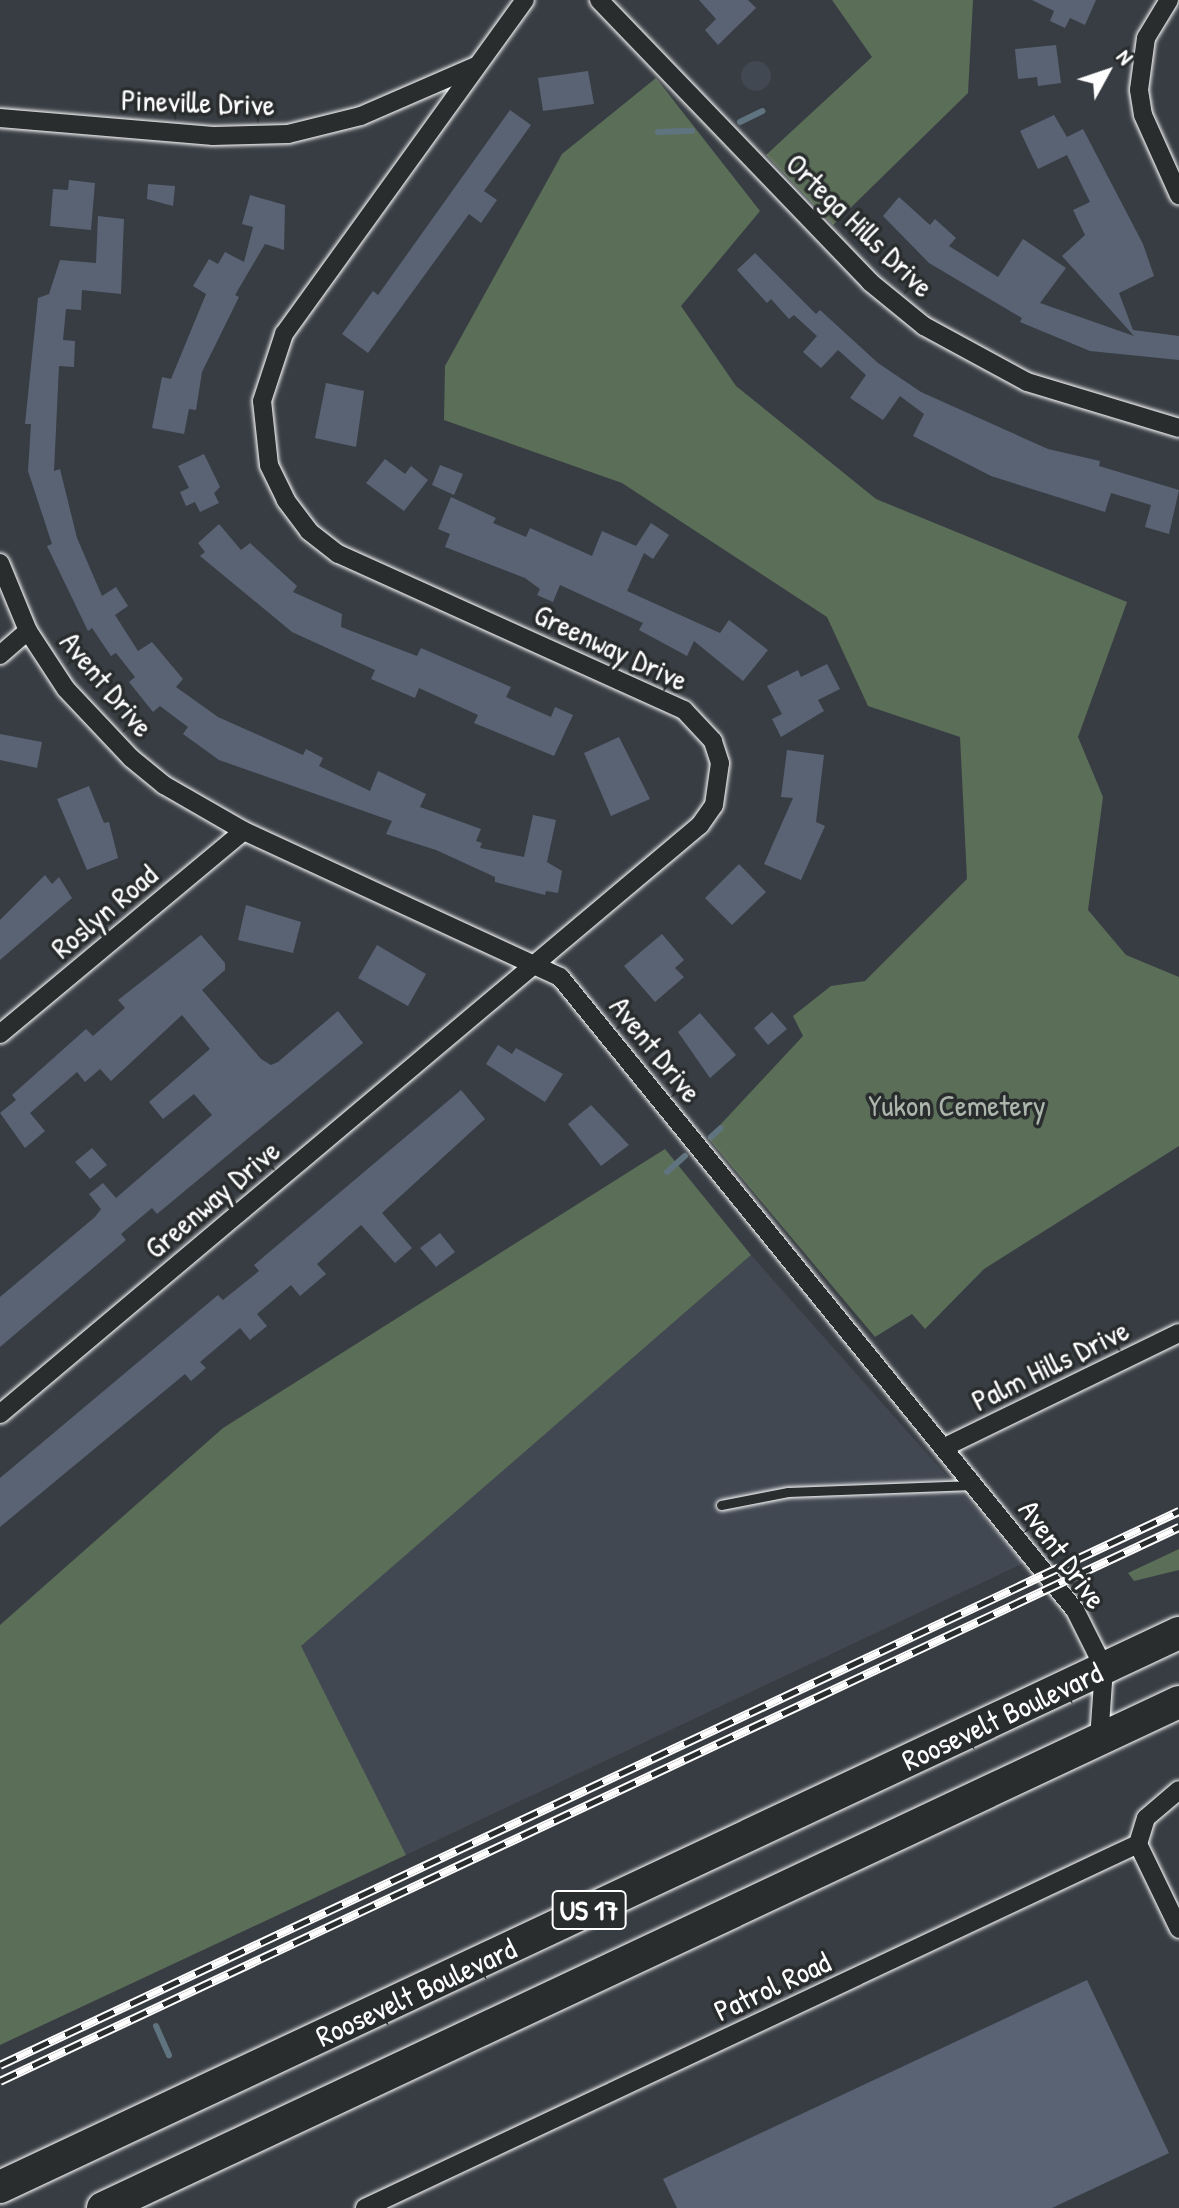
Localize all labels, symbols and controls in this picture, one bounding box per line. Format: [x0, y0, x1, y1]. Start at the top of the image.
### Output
north arrow [1067, 32, 1147, 112]
text: N [1110, 42, 1141, 71]
street label: Pineville Drive [121, 81, 275, 123]
street label: Ortega Hills Drive [779, 146, 941, 304]
street label: Greenway Drive [529, 596, 693, 698]
street label: Avent Drive [53, 624, 161, 744]
street label: Roslyn Road [44, 856, 164, 966]
street label: Avent Drive [602, 989, 710, 1109]
park label: Yukon Cemetery [868, 1087, 1046, 1123]
street label: Greenway Drive [137, 1132, 287, 1266]
street label: Palm Hills Drive [966, 1312, 1134, 1418]
street label: Avent Drive [1011, 1493, 1115, 1615]
street label: Roosevelt Boulevard [896, 1654, 1108, 1778]
road number: US 17 [551, 1886, 627, 1934]
street label: Roosevelt Boulevard [310, 1930, 522, 2054]
street label: Patrol Road [708, 1943, 836, 2029]

